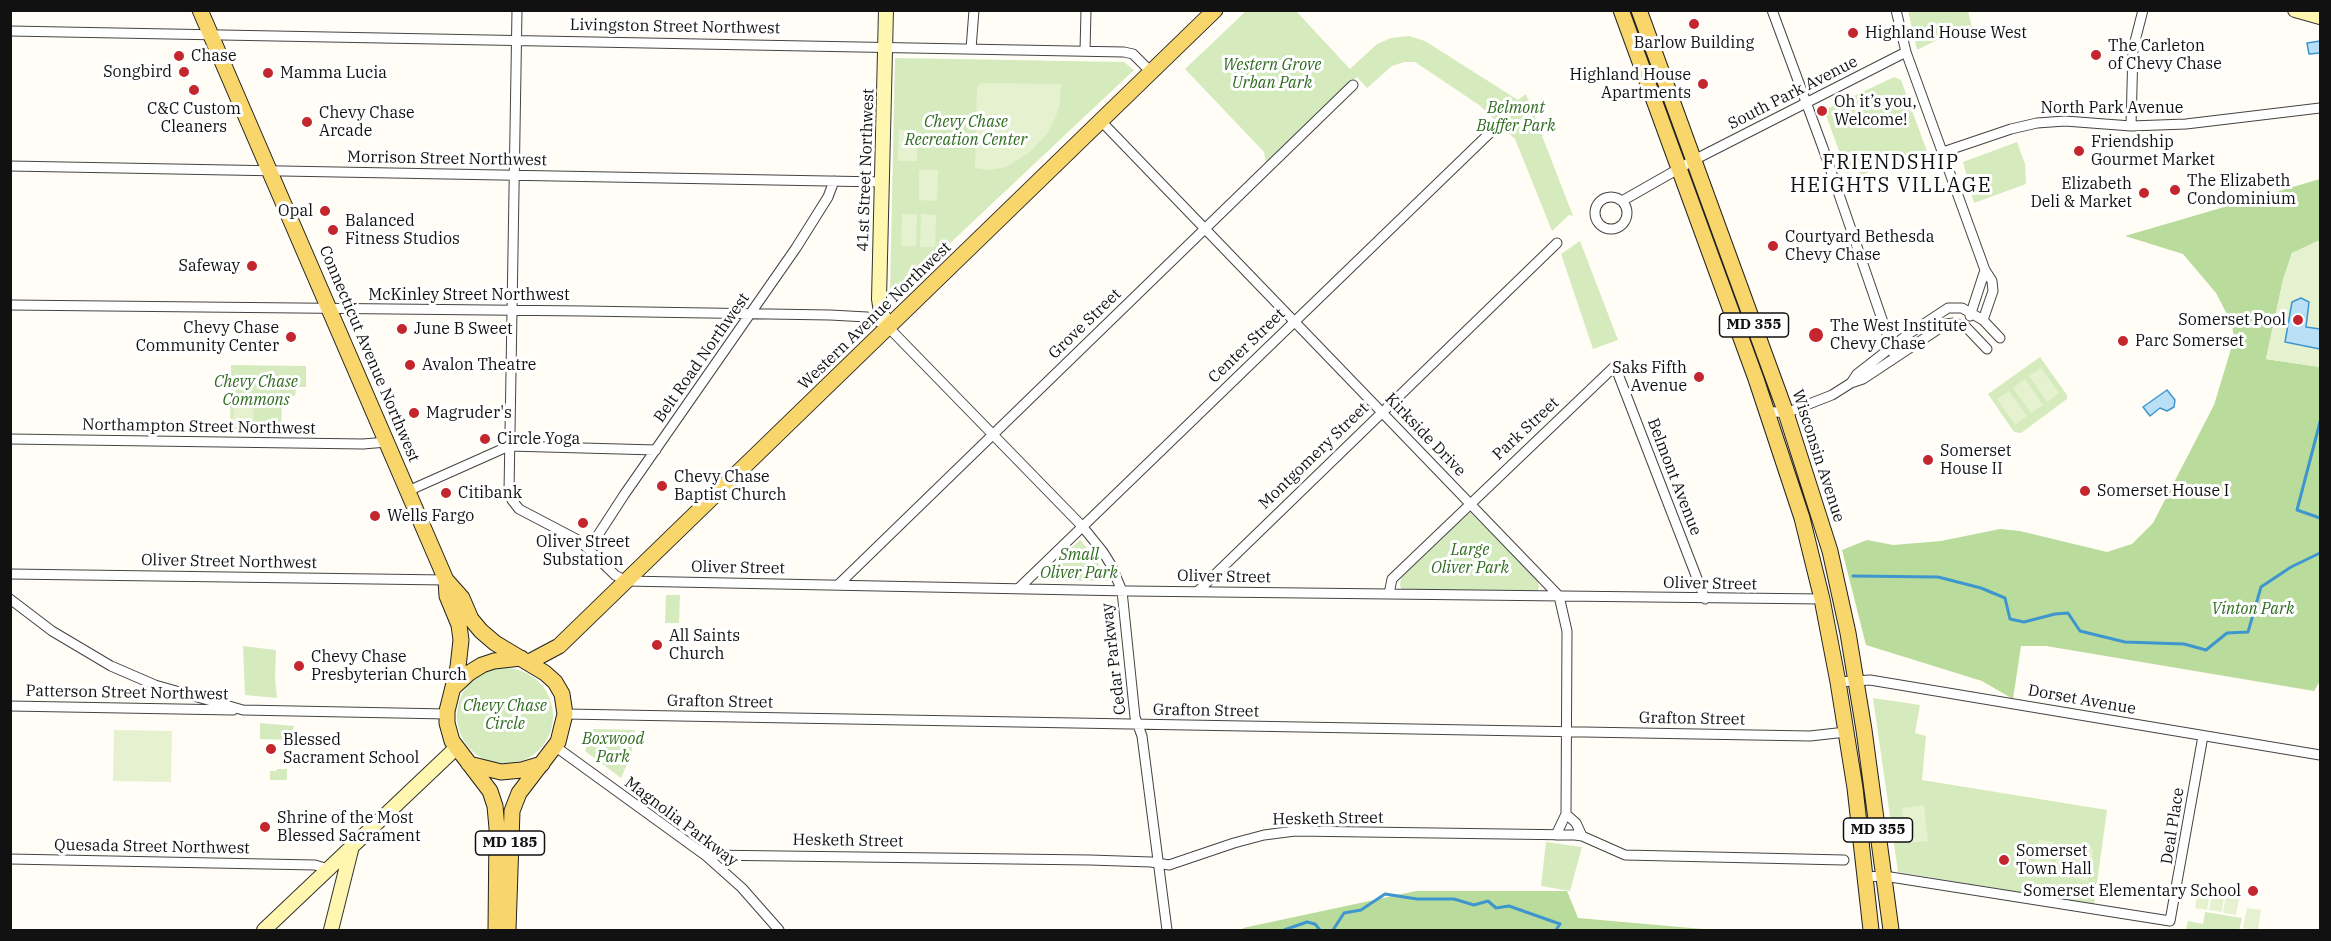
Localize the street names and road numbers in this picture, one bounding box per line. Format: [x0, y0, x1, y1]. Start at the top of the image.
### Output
street label: Livingston Street Northwest [570, 16, 780, 38]
street label: South Park Avenue [1725, 52, 1861, 134]
street label: 41st Street Northwest [854, 88, 878, 252]
street label: North Park Avenue [2041, 98, 2183, 118]
street label: Morrison Street Northwest [347, 148, 547, 170]
street label: Western Avenue Northwest [795, 238, 955, 394]
street label: Connecticut Avenue Northwest [315, 243, 423, 465]
street label: McKinley Street Northwest [368, 285, 570, 305]
street label: Grove Street [1045, 285, 1125, 363]
street label: Belt Road Northwest [650, 290, 754, 426]
street label: Center Street [1205, 305, 1289, 387]
road number: MD 355 [1720, 313, 1788, 337]
street label: Wisconsin Avenue [1787, 387, 1849, 525]
street label: Kirkside Drive [1381, 389, 1469, 481]
street label: Park Street [1489, 393, 1563, 465]
street label: Montgomery Street [1255, 399, 1373, 513]
street label: Northampton Street Northwest [82, 415, 316, 439]
street label: Belmont Avenue [1643, 416, 1705, 538]
street label: Oliver Street Northwest [141, 551, 317, 573]
street label: Oliver Street [691, 558, 785, 578]
street label: Oliver Street [1177, 567, 1271, 587]
street label: Oliver Street [1663, 574, 1757, 594]
street label: Cedar Parkway [1098, 602, 1130, 716]
street label: Dorset Avenue [2026, 681, 2138, 719]
street label: Patterson Street Northwest [25, 682, 229, 704]
street label: Grafton Street [667, 691, 773, 713]
street label: Grafton Street [1153, 700, 1259, 722]
street label: Grafton Street [1639, 708, 1745, 730]
street label: Magnolia Parkway [620, 773, 742, 871]
street label: Deal Place [2157, 786, 2189, 866]
street label: Hesketh Street [1272, 808, 1384, 830]
road number: MD 355 [1844, 818, 1912, 842]
street label: Hesketh Street [792, 830, 904, 852]
road number: MD 185 [476, 831, 544, 855]
street label: Quesada Street Northwest [54, 836, 250, 858]

